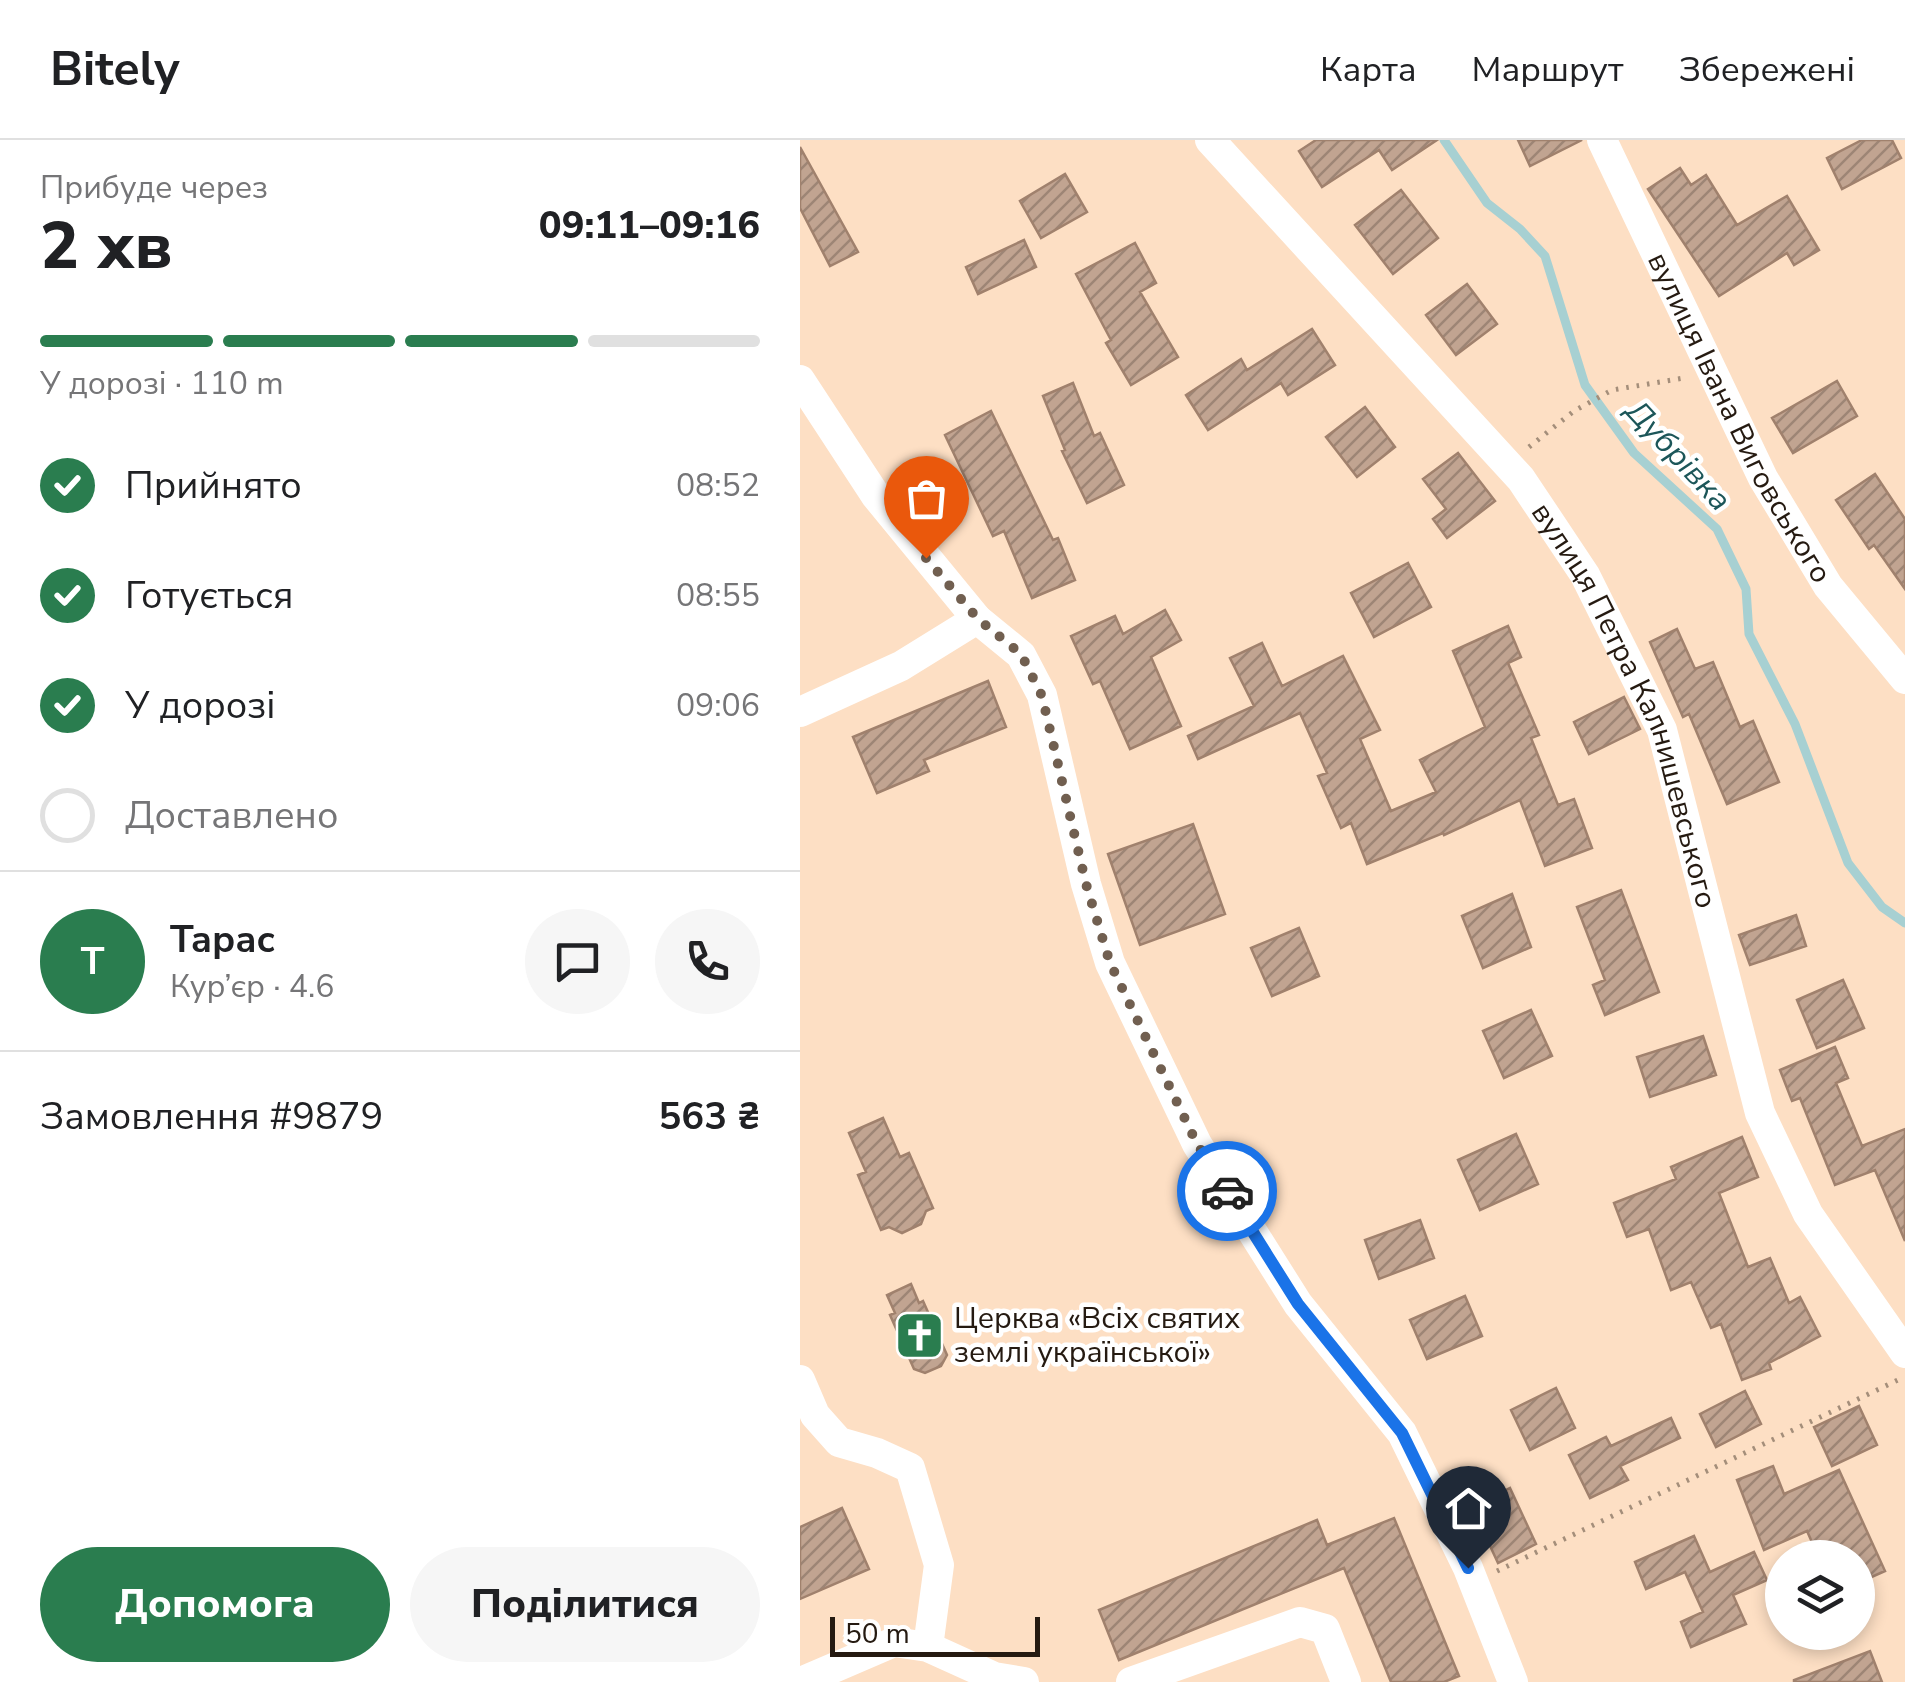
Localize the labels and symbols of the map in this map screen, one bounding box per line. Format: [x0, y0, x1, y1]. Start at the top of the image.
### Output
street label: вулиця Івана Виговського [1637, 246, 1842, 591]
water label: Дубрівка [1615, 389, 1741, 520]
pin [884, 456, 969, 559]
street label: вулиця Петра Калнишевського [1521, 495, 1727, 913]
courier [1177, 1141, 1277, 1241]
place label: Церква «Всіх святих землі української» [954, 1298, 1240, 1373]
church icon: Церква «Всіх святих землі української» [893, 1309, 945, 1361]
pin [1426, 1466, 1511, 1569]
scale bar [830, 1612, 1040, 1656]

